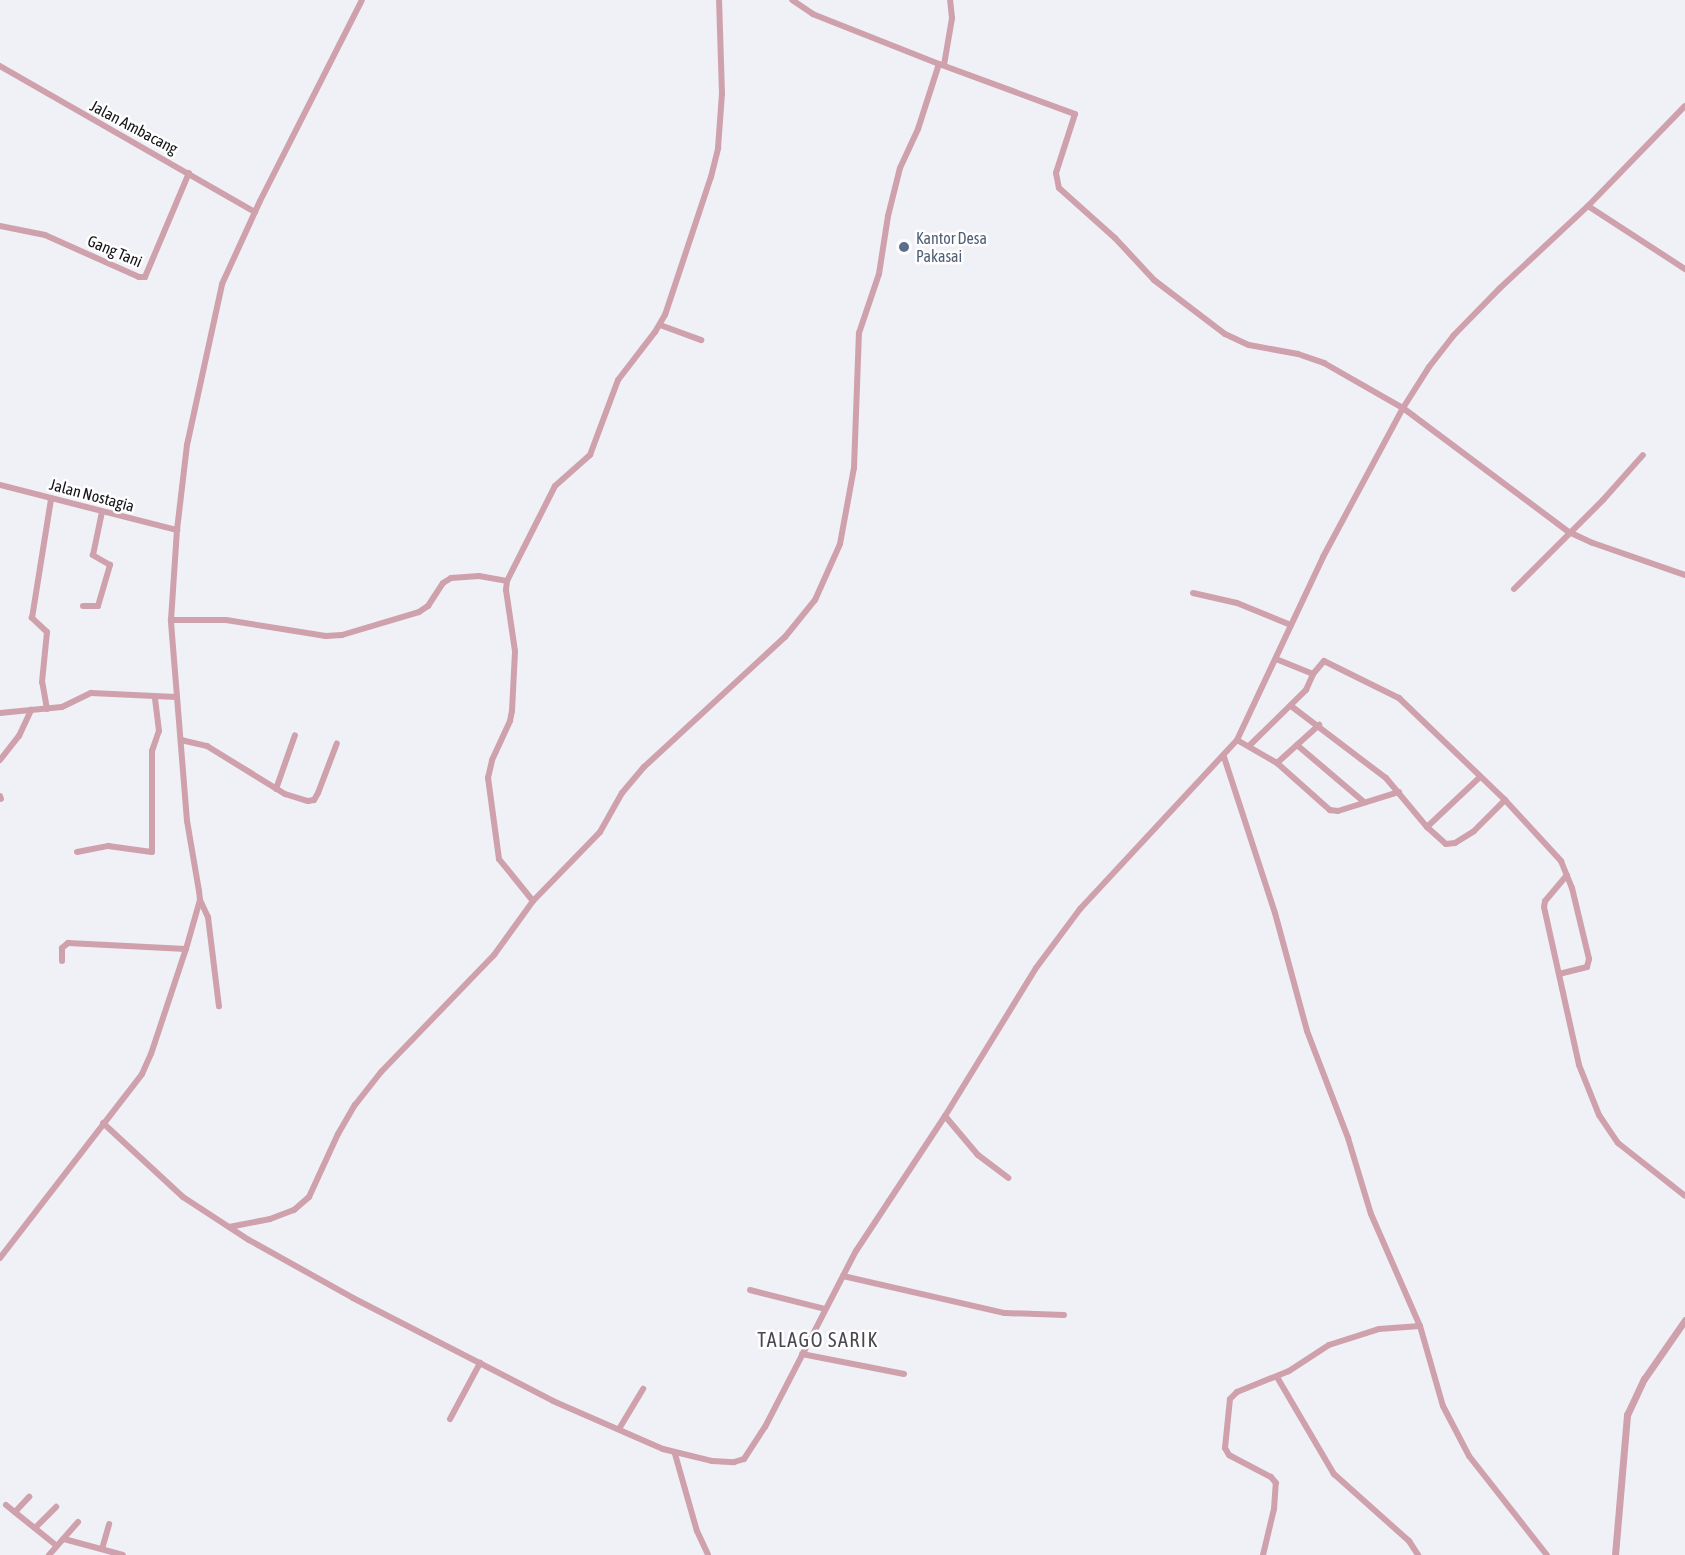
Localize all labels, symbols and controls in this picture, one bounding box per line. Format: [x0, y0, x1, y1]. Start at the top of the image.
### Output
street label: Jalan Ambacang [87, 96, 181, 158]
place label: Kantor Desa Pakasai [916, 228, 987, 266]
street label: Gang Tani [85, 231, 145, 271]
marker: Kantor Desa Pakasai [897, 240, 911, 254]
street label: Jalan Nostagia [48, 474, 136, 516]
district label: TALAGO SARIK [757, 1327, 879, 1351]

